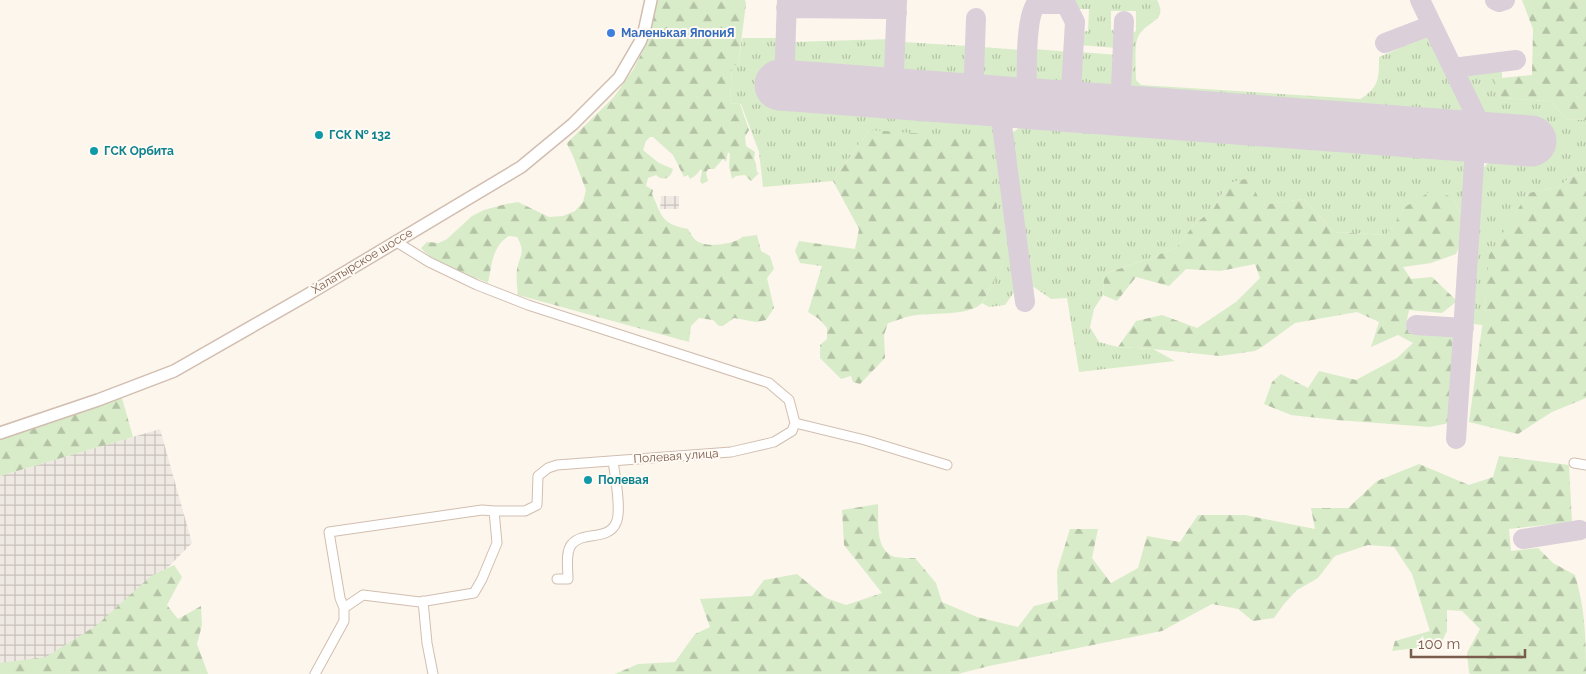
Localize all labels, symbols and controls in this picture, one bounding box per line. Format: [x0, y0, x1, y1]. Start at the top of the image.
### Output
place label: Маленькая ЯпониЯ [621, 26, 735, 40]
marker: Маленькая ЯпониЯ [605, 27, 617, 39]
place label: ГСК № 132 [329, 128, 391, 142]
marker: ГСК № 132 [313, 129, 325, 141]
place label: ГСК Орбита [104, 144, 174, 158]
marker: ГСК Орбита [88, 145, 100, 157]
street label: Халатырское шоссе [309, 225, 415, 297]
street label: Полевая улица [633, 446, 719, 466]
place label: Полевая [598, 473, 649, 487]
marker: Полевая [582, 474, 594, 486]
scale bar [1411, 626, 1525, 658]
text: 100 m [1418, 635, 1460, 653]

